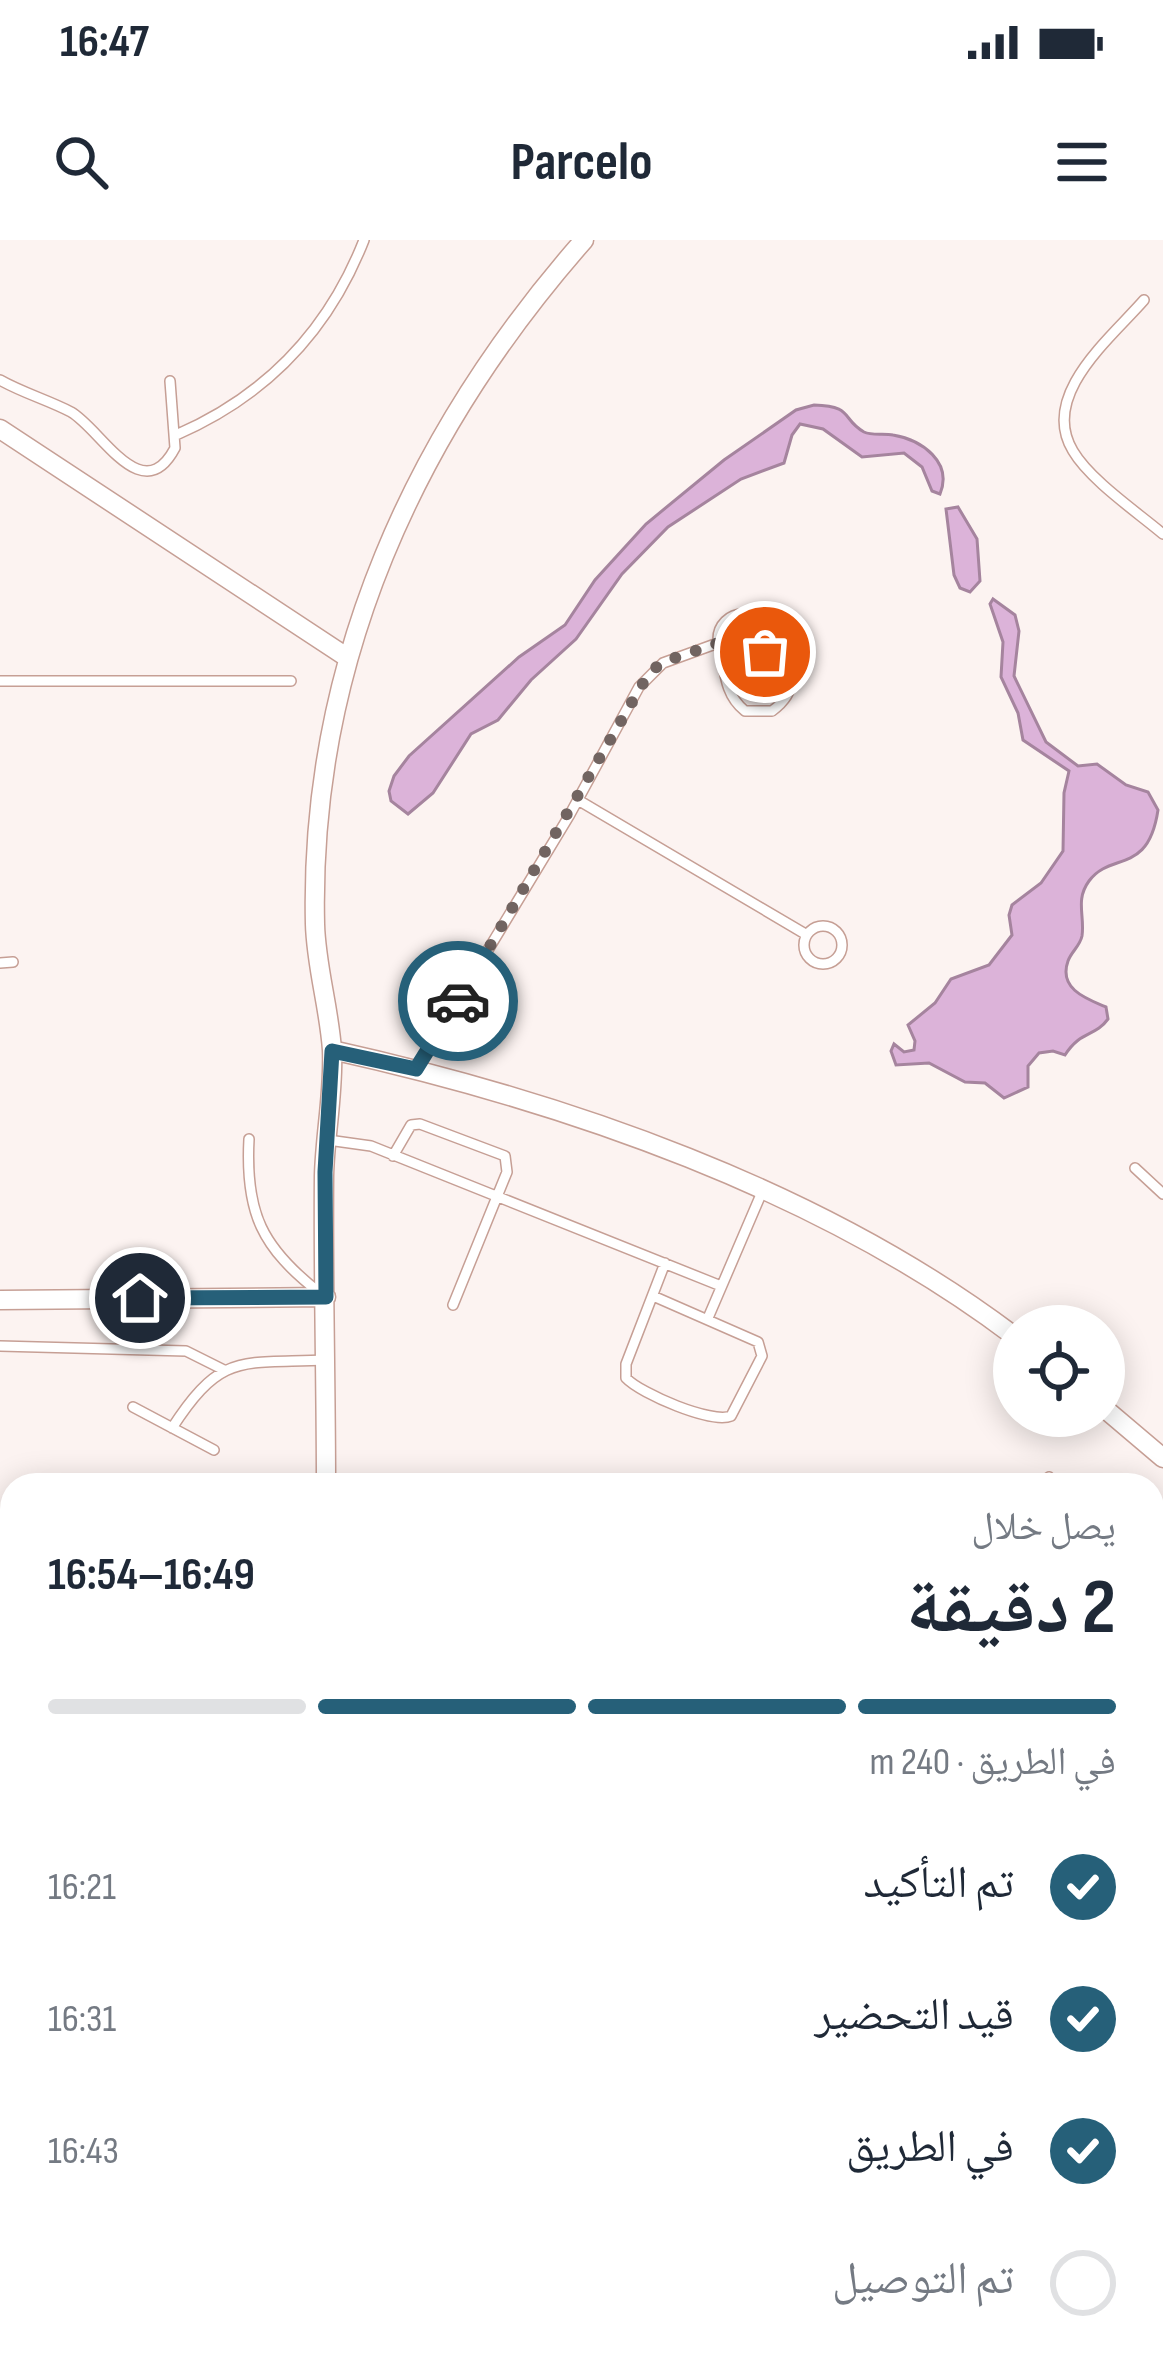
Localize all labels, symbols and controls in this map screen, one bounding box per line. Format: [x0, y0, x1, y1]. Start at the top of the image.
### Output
text: 16:47 [60, 15, 149, 70]
icon: search [48, 129, 114, 195]
icon: menu [1049, 129, 1115, 195]
text: Parcelo [510, 130, 653, 195]
pin [714, 601, 816, 703]
icon: bag [732, 619, 798, 685]
courier [398, 941, 518, 1061]
icon: car [425, 968, 491, 1034]
pin [89, 1247, 191, 1349]
icon: home [107, 1265, 173, 1331]
map controls [993, 1305, 1125, 1437]
button: locate [993, 1305, 1125, 1437]
text: يصل خلال [971, 1504, 1116, 1551]
text: 16:49–16:54 [48, 1548, 255, 1603]
text: 2 دقيقة [906, 1562, 1116, 1655]
text: في الطريق · 240 m [869, 1739, 1116, 1786]
icon: check [1050, 1854, 1116, 1920]
text: تم التأكيد [864, 1856, 1014, 1911]
text: 16:21 [48, 1864, 116, 1911]
icon: check [1050, 1986, 1116, 2052]
text: قيد التحضير [815, 1988, 1014, 2043]
text: 16:31 [48, 1996, 116, 2043]
icon: check [1050, 2118, 1116, 2184]
text: في الطريق [846, 2120, 1014, 2175]
text: 16:43 [48, 2128, 119, 2175]
text: تم التوصيل [832, 2252, 1014, 2307]

